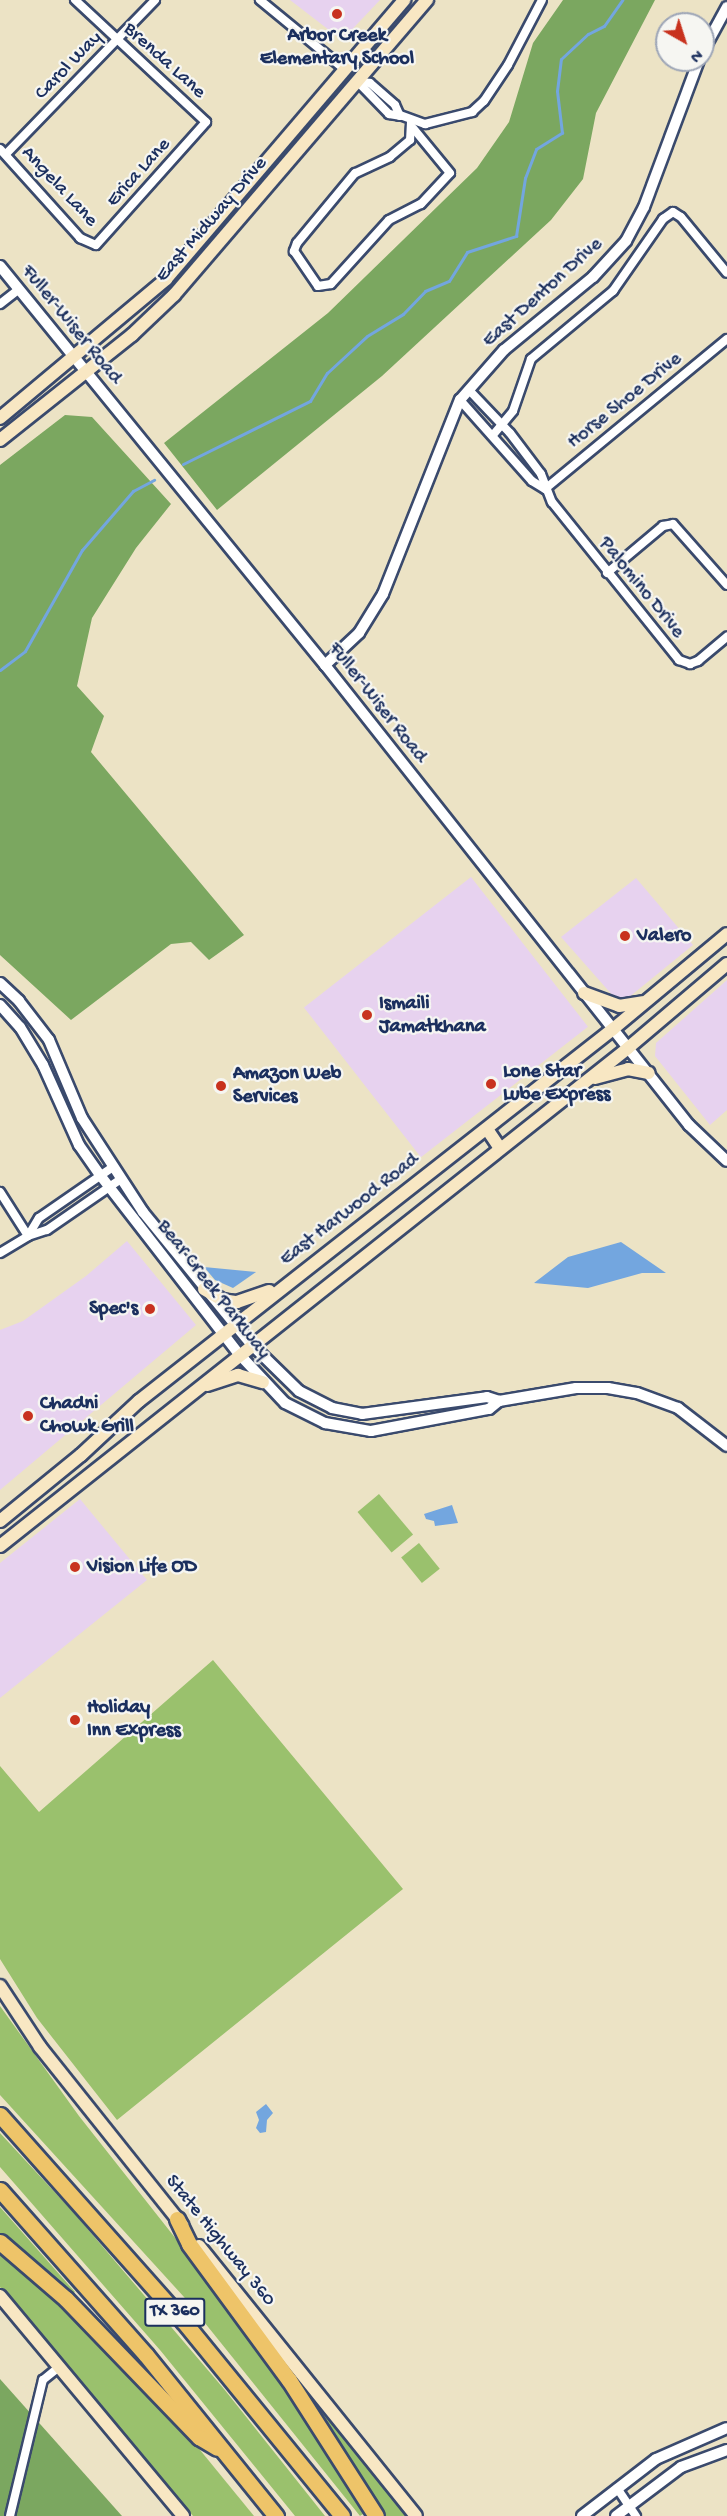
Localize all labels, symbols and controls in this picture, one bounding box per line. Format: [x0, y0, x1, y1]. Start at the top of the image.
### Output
marker: Arbor Creek Elementary School [330, 7, 344, 21]
north arrow [655, 12, 715, 72]
street label: Brenda Lane [118, 18, 210, 104]
place label: Arbor Creek Elementary School [260, 24, 414, 71]
street label: Carol Way [30, 27, 108, 105]
text: N [685, 44, 705, 65]
street label: Erica Lane [102, 133, 176, 213]
street label: Angela Lane [16, 142, 102, 232]
street label: East Midway Drive [151, 152, 273, 288]
street label: East Denton Drive [478, 233, 608, 353]
street label: Fuller-Wiser Road [16, 260, 126, 390]
street label: Horse Shoe Drive [563, 348, 687, 454]
street label: Palomino Drive [593, 532, 689, 644]
street label: Fuller-Wiser Road [322, 638, 432, 768]
place label: Valero [637, 924, 691, 948]
marker: Valero [618, 929, 632, 943]
place label: Ismaili Jamatkhana [379, 992, 486, 1039]
marker: Ismaili Jamatkhana [360, 1008, 374, 1022]
place label: Lone Star Lube Express [503, 1060, 610, 1107]
place label: Amazon Web Services [233, 1062, 341, 1109]
marker: Lone Star Lube Express [484, 1077, 498, 1091]
marker: Amazon Web Services [214, 1079, 228, 1093]
street label: East Harwood Road [276, 1148, 424, 1272]
street label: Bear Creek Parkway [151, 1216, 275, 1364]
place label: Spec's [89, 1297, 138, 1321]
marker: Spec's [143, 1302, 157, 1316]
place label: Chadni Chowk Grill [40, 1392, 134, 1439]
marker: Chadni Chowk Grill [21, 1409, 35, 1423]
place label: Vision Life OD [87, 1555, 197, 1579]
marker: Vision Life OD [68, 1560, 82, 1574]
place label: Holiday Inn Express [87, 1696, 180, 1743]
marker: Holiday Inn Express [68, 1713, 82, 1727]
street label: State Highway 360 [159, 2170, 281, 2312]
road number: TX 360 [144, 2297, 207, 2327]

